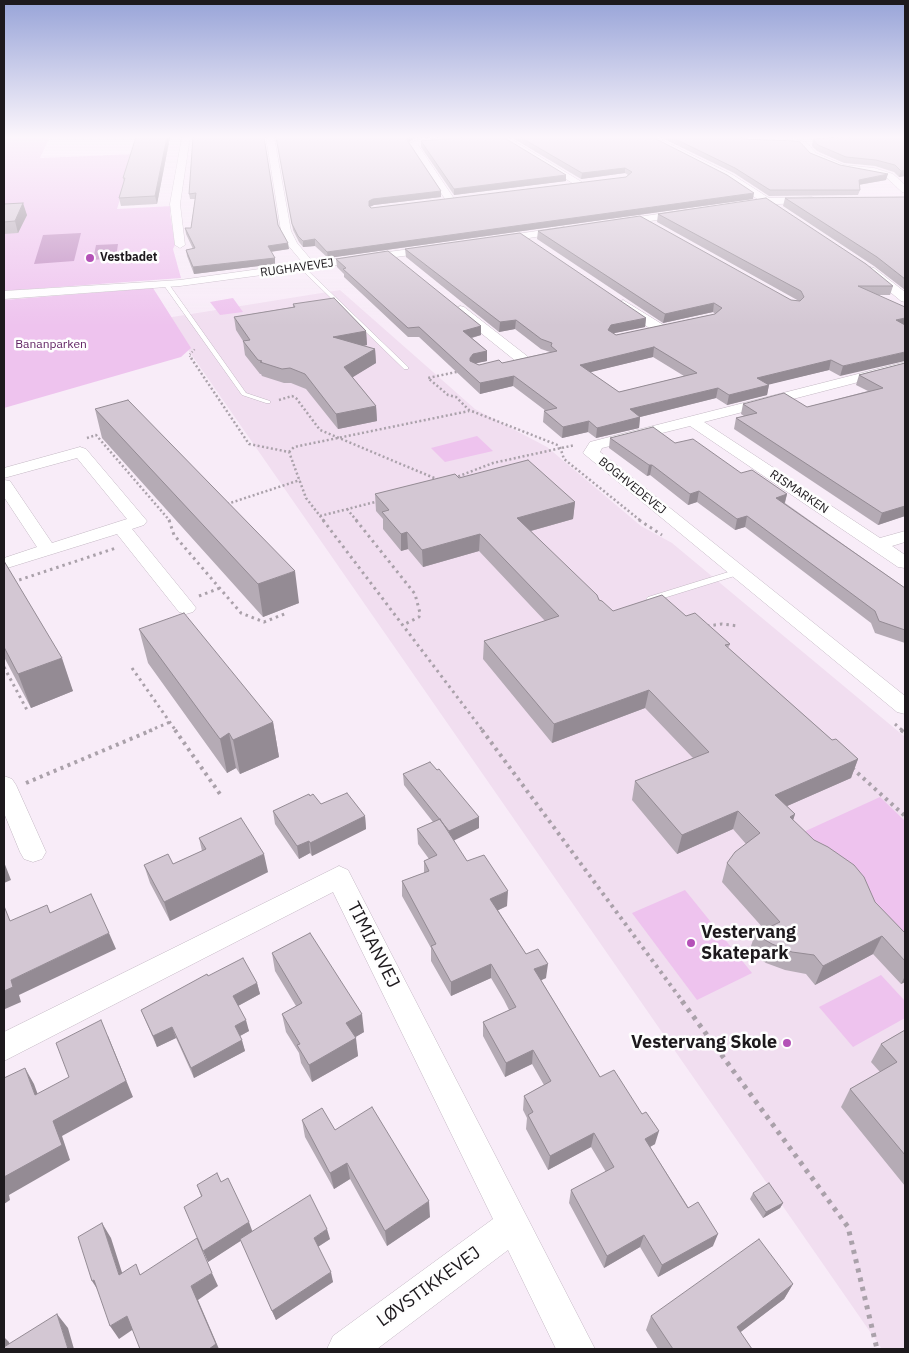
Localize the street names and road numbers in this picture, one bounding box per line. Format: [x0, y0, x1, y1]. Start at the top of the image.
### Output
street label: RUGHAVEVEJ [259, 256, 335, 280]
street label: BOGHVEDEVEJ [595, 454, 669, 518]
street label: RISMARKEN [767, 467, 831, 517]
street label: TIMIANVEJ [342, 898, 404, 992]
street label: LØVSTIKKEVEJ [373, 1242, 485, 1332]

